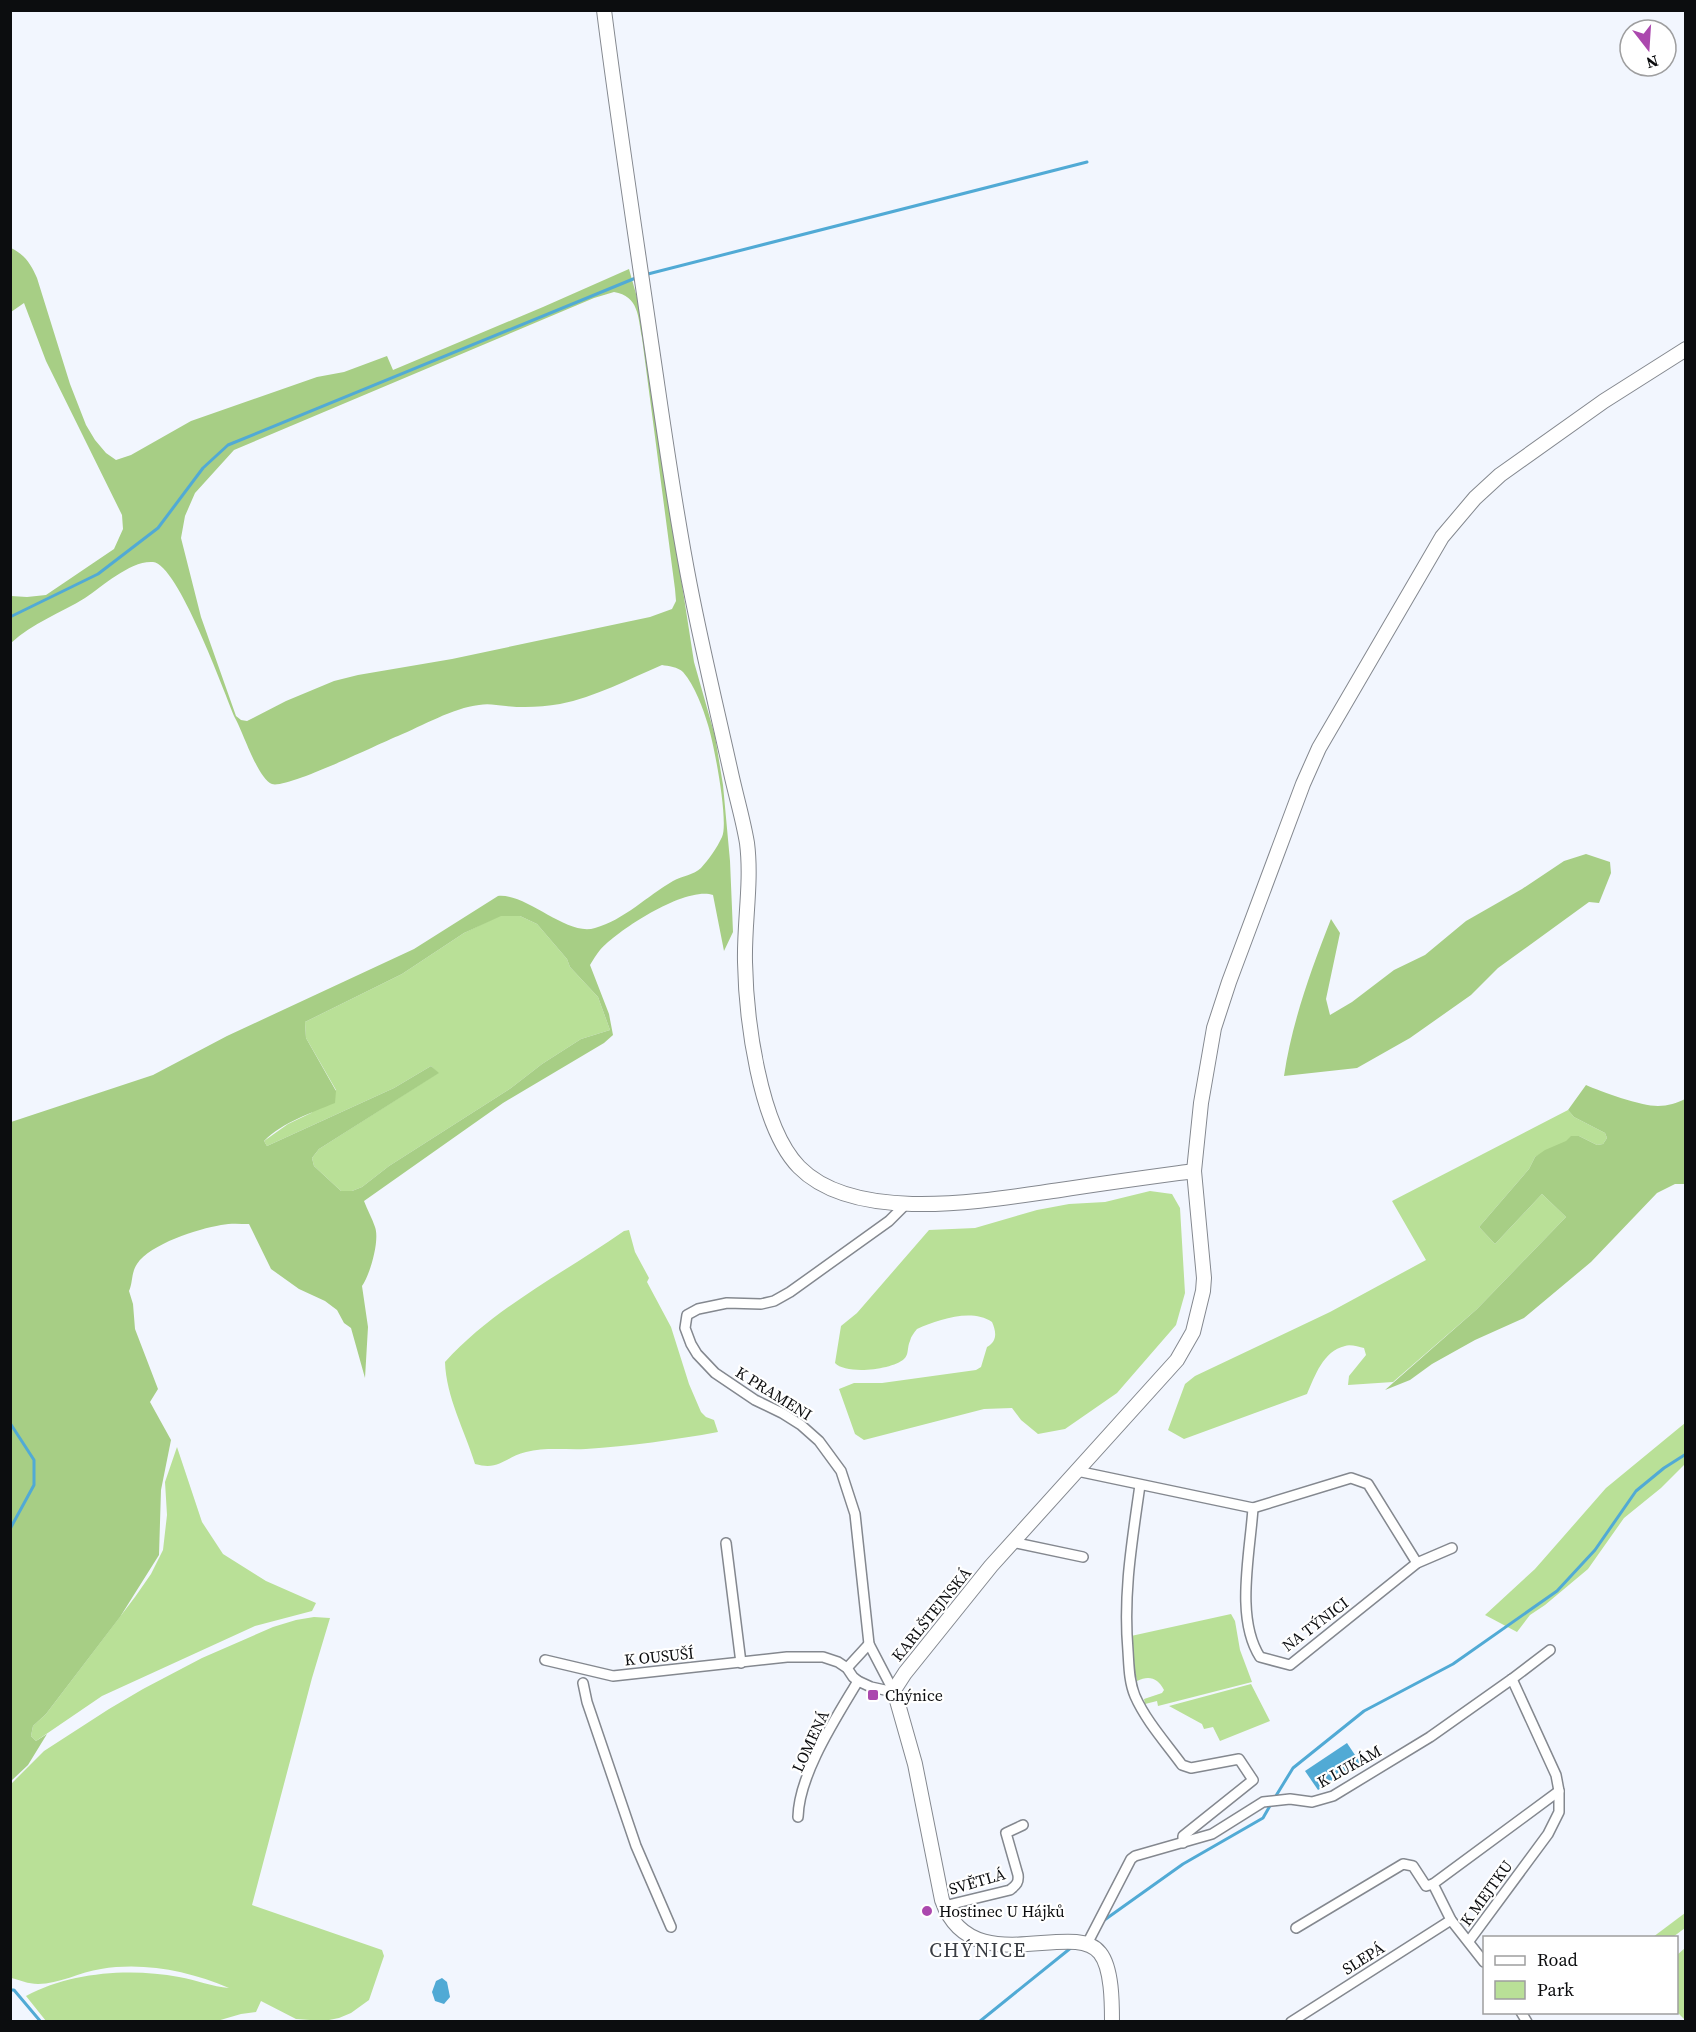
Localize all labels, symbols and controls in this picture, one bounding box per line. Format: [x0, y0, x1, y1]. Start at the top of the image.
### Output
north arrow [1618, 18, 1678, 78]
text: N [1643, 50, 1661, 75]
street label: K PRAMENI [732, 1361, 816, 1425]
street label: KARLŠTEJNSKÁ [886, 1562, 976, 1666]
street label: NA TÝNICI [1277, 1592, 1353, 1656]
street label: K OUSUŠÍ [623, 1641, 695, 1671]
place label: Chýnice [885, 1684, 943, 1706]
marker: Chýnice [866, 1688, 880, 1702]
street label: LOMENÁ [786, 1706, 834, 1776]
street label: K LUKÁM [1313, 1739, 1385, 1793]
street label: K MEJTKU [1455, 1855, 1518, 1930]
street label: SVĚTLÁ [946, 1862, 1008, 1900]
place label: Hostinec U Hájků [939, 1900, 1065, 1922]
marker: Hostinec U Hájků [920, 1904, 934, 1918]
district label: CHÝNICE [929, 1936, 1027, 1964]
street label: SLEPÁ [1338, 1936, 1389, 1980]
legend [1483, 1936, 1678, 2014]
text: Road [1537, 1947, 1578, 1972]
text: Park [1537, 1977, 1574, 2002]

